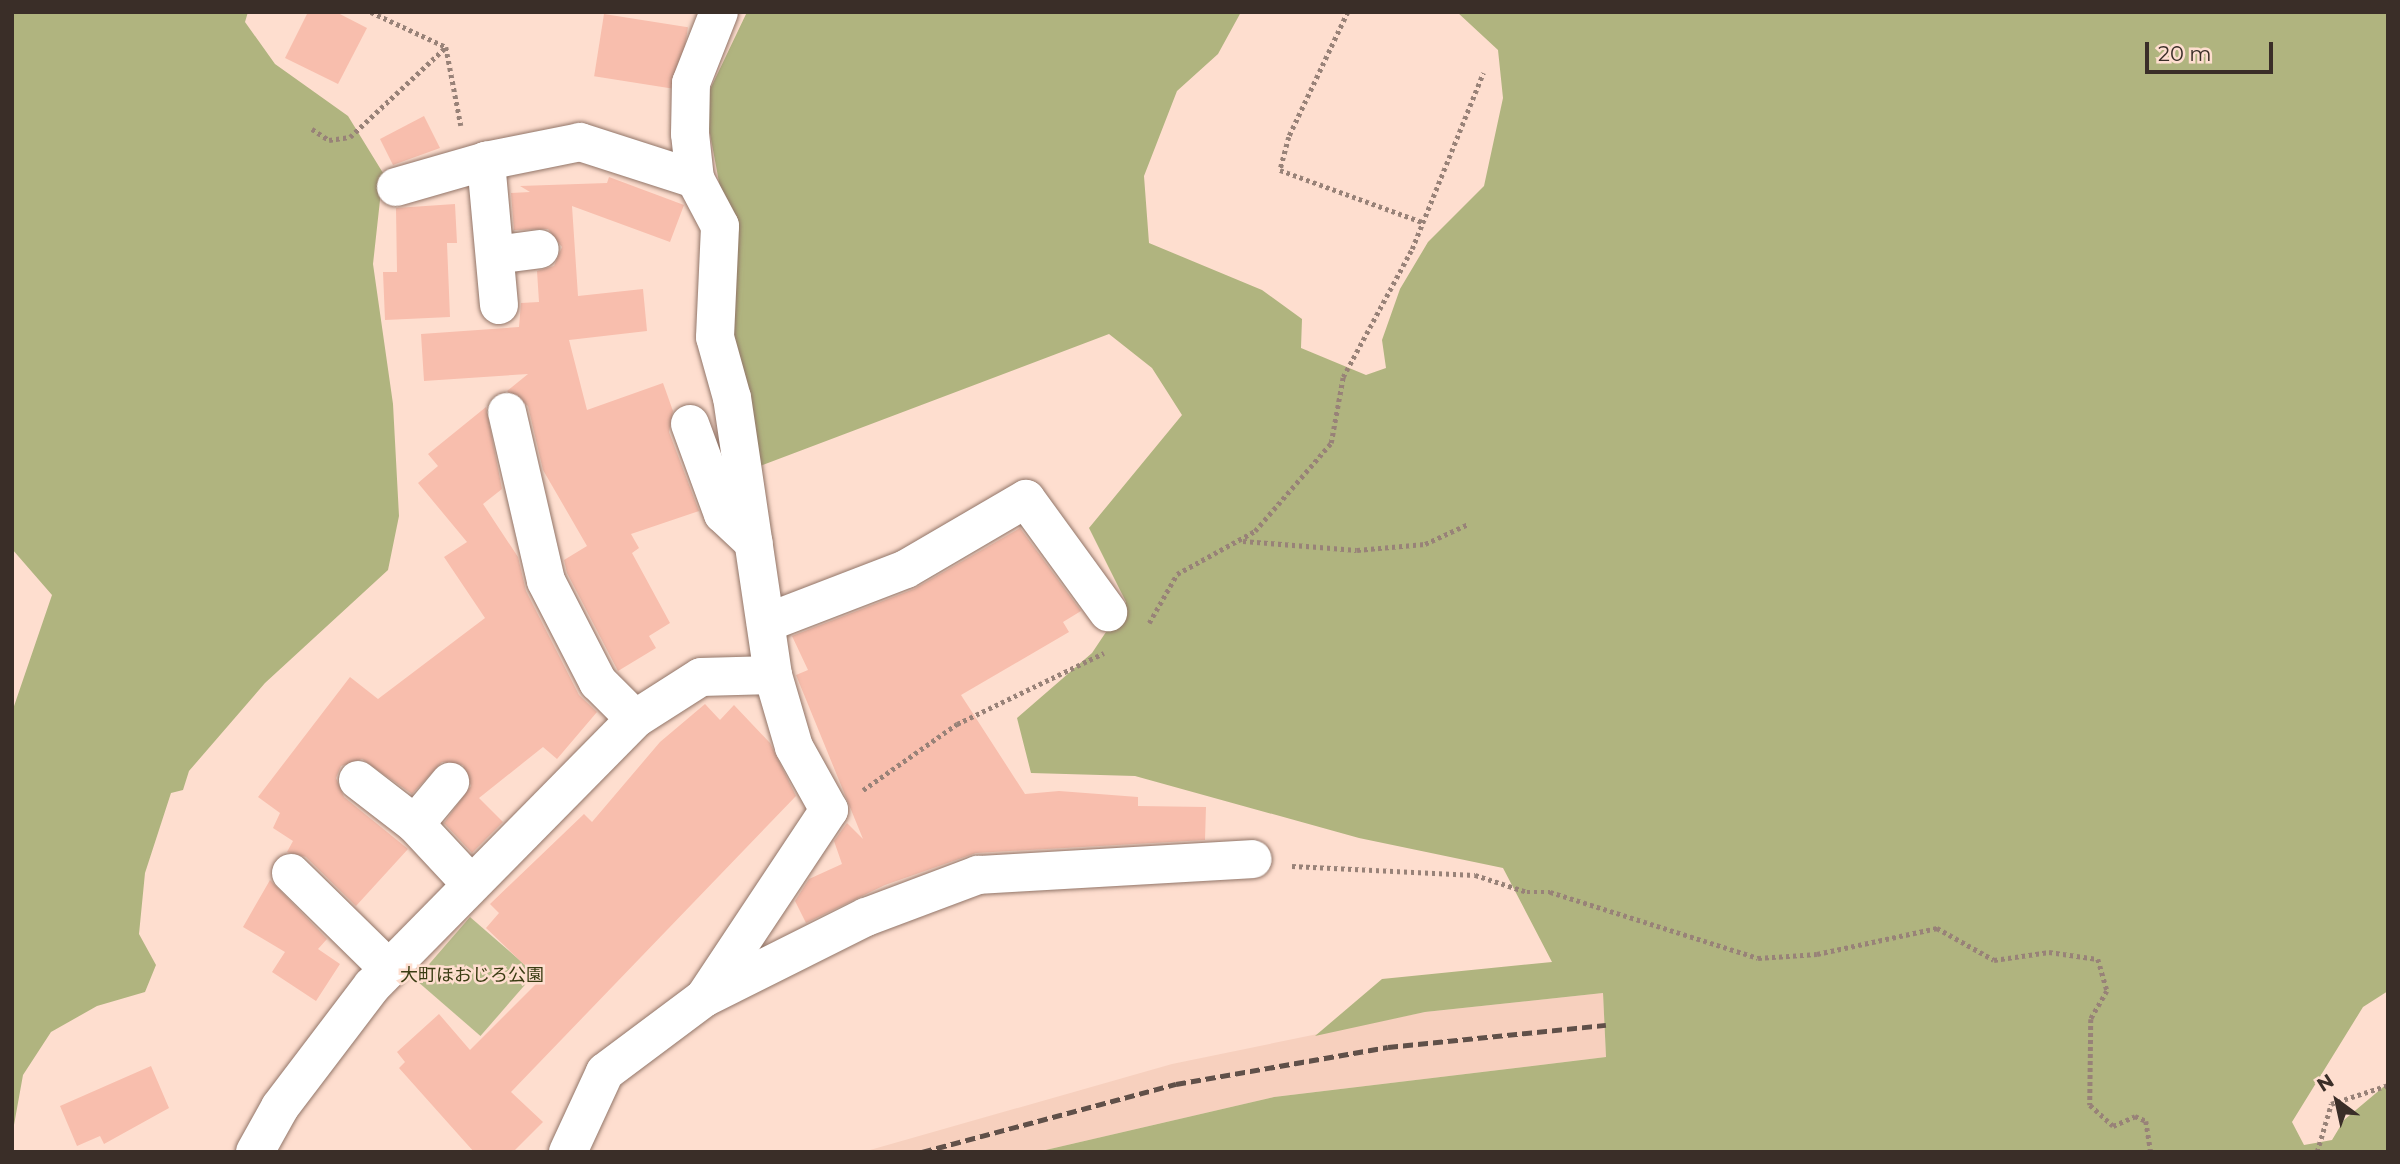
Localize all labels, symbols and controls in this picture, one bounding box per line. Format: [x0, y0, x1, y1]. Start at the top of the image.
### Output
scale bar [2148, 28, 2276, 72]
text: 20 m [2158, 41, 2212, 66]
park label: 大町ほおじろ公園 [400, 964, 544, 986]
north arrow [2302, 1066, 2372, 1136]
text: N [2313, 1069, 2338, 1097]

